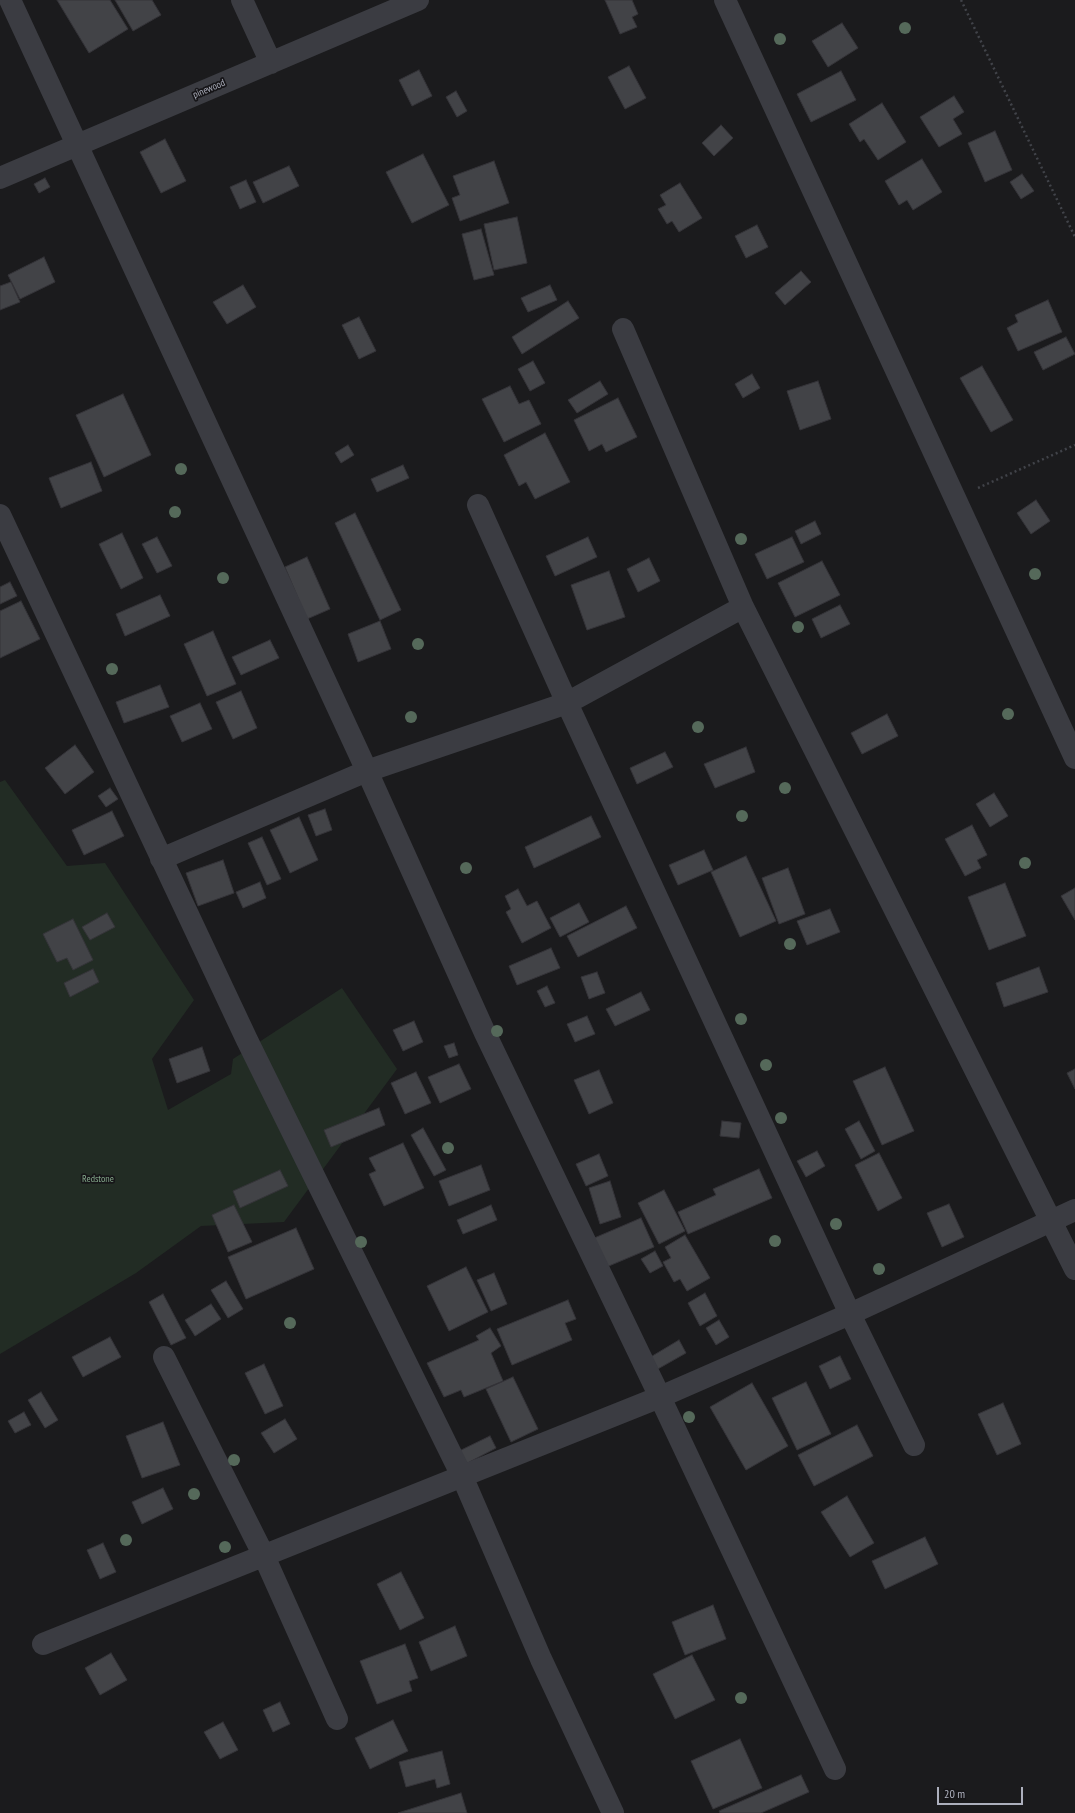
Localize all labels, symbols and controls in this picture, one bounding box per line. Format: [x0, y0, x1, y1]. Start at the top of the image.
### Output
street label: pinewood [191, 77, 227, 101]
park label: Redstone [82, 1173, 114, 1185]
scale bar [939, 1779, 1025, 1805]
text: 20 m [944, 1786, 965, 1801]

